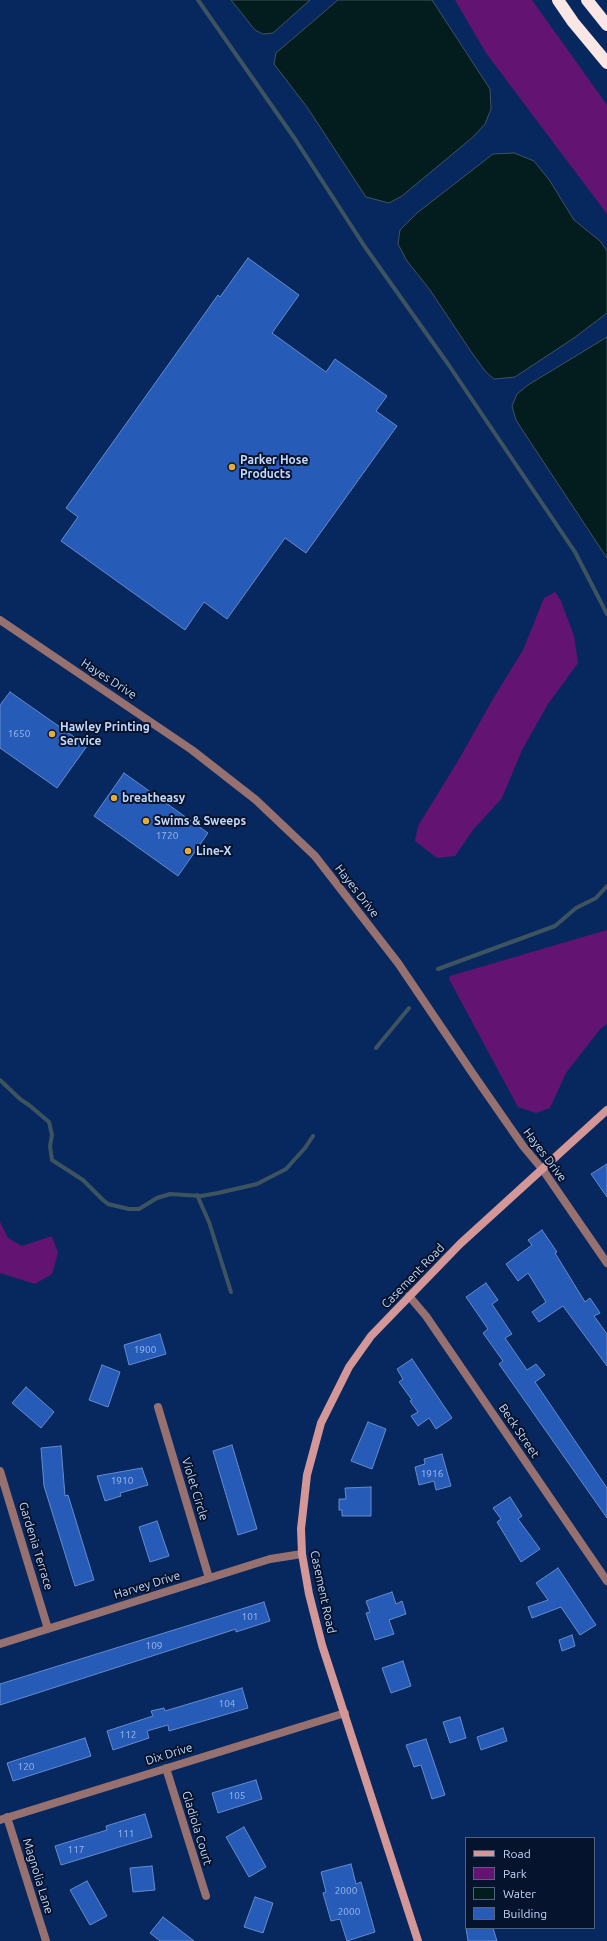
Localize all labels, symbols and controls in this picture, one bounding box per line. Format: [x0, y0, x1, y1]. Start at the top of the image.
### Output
place label: Parker Hose Products [240, 453, 308, 481]
marker: Parker Hose Products [227, 462, 237, 472]
street label: Hayes Drive [79, 656, 139, 702]
place label: Hawley Printing Service [60, 720, 150, 748]
house number: 1650 [8, 728, 30, 740]
marker: Hawley Printing Service [47, 729, 57, 739]
place label: breatheasy [122, 791, 185, 805]
marker: breatheasy [109, 793, 119, 803]
place label: Swims & Sweeps [154, 814, 246, 828]
marker: Swims & Sweeps [141, 816, 151, 826]
house number: 1720 [156, 830, 178, 842]
place label: Line-X [196, 844, 231, 858]
marker: Line-X [183, 846, 193, 856]
street label: Hayes Drive [332, 862, 382, 920]
street label: Hayes Drive [520, 1125, 570, 1185]
street label: Casement Road [379, 1241, 447, 1311]
house number: 1900 [134, 1344, 156, 1356]
street label: Beck Street [496, 1401, 542, 1461]
street label: Violet Circle [179, 1456, 211, 1522]
house number: 1916 [421, 1468, 443, 1480]
house number: 1910 [111, 1475, 133, 1487]
street label: Gardenia Terrace [16, 1500, 56, 1592]
street label: Casement Road [307, 1549, 339, 1635]
street label: Harvey Drive [112, 1568, 182, 1602]
house number: 101 [242, 1611, 258, 1623]
house number: 109 [146, 1640, 162, 1652]
house number: 104 [219, 1698, 235, 1710]
house number: 112 [120, 1729, 136, 1741]
street label: Dix Drive [144, 1740, 194, 1768]
house number: 120 [18, 1761, 34, 1773]
street label: Gladiola Court [179, 1789, 215, 1867]
house number: 105 [229, 1790, 245, 1802]
house number: 111 [118, 1828, 134, 1840]
street label: Magnolia Lane [20, 1837, 56, 1915]
legend [465, 1837, 595, 1929]
house number: 117 [68, 1844, 84, 1856]
text: Road [503, 1847, 531, 1860]
text: Park [503, 1867, 527, 1880]
house number: 2000 [335, 1885, 357, 1897]
text: Water [503, 1887, 536, 1900]
house number: 2000 [338, 1906, 360, 1918]
text: Building [503, 1907, 547, 1920]

